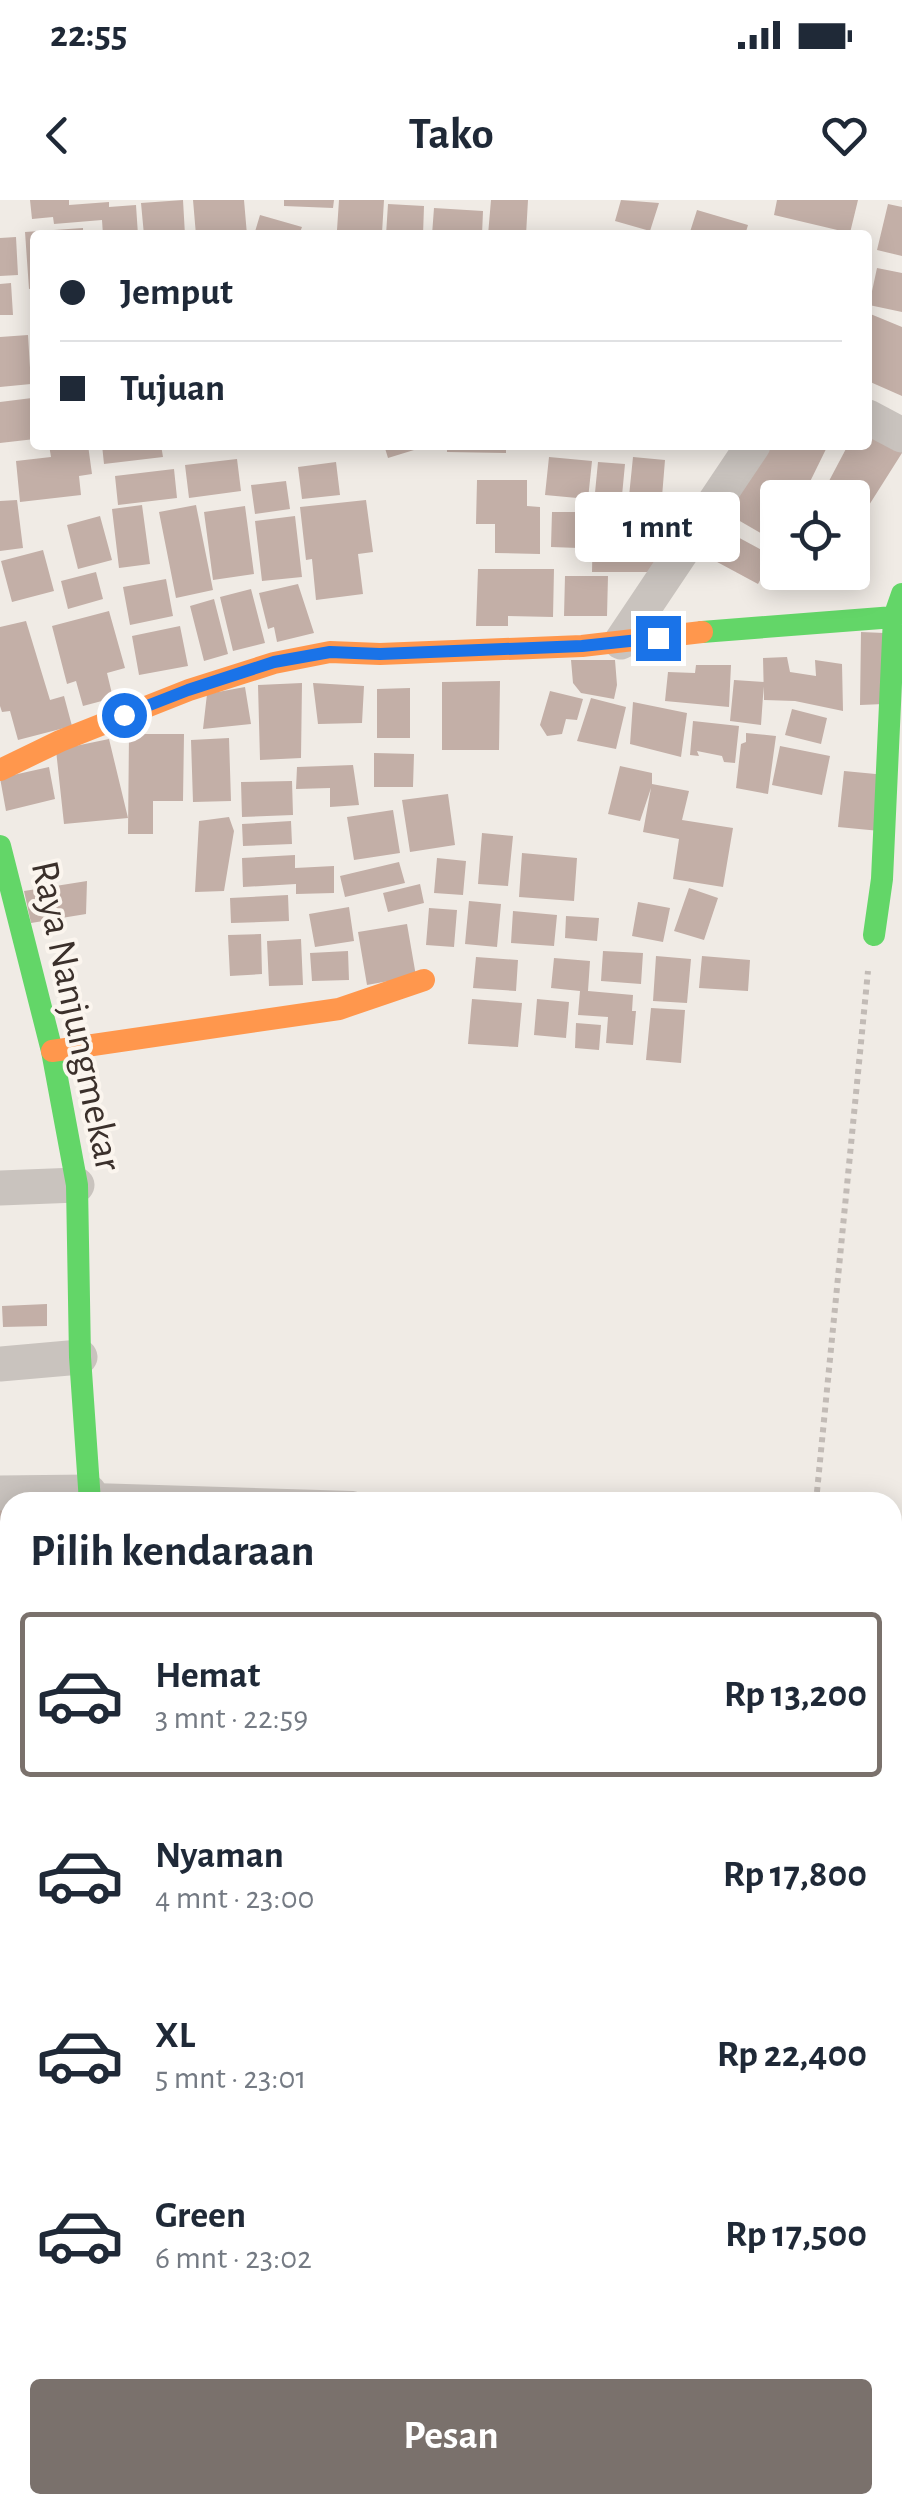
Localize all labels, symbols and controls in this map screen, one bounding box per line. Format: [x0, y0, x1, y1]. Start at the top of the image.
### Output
text: 22:55 [50, 16, 127, 54]
icon: back [30, 108, 85, 163]
icon: heart [817, 108, 872, 163]
text: Tako [408, 112, 494, 157]
text: Jemput [120, 274, 233, 312]
text: Tujuan [120, 370, 225, 408]
map controls [760, 480, 870, 590]
button: locate [760, 480, 870, 590]
callout: 1 mnt [576, 493, 740, 563]
text: 1 mnt [623, 511, 692, 543]
route end [636, 616, 681, 661]
route start [102, 693, 147, 738]
street label: Raya Nanjungmekar [24, 857, 128, 1175]
text: Pilih kendaraan [30, 1529, 315, 1574]
icon: car [35, 1650, 125, 1740]
text: Hemat [155, 1657, 260, 1695]
text: Rp 13,200 [724, 1676, 867, 1714]
text: 3 mnt · 22:59 [155, 1702, 308, 1734]
icon: car [35, 1830, 125, 1920]
text: Nyaman [155, 1837, 284, 1875]
text: Rp 17,800 [723, 1856, 867, 1894]
text: 4 mnt · 23:00 [155, 1882, 314, 1914]
icon: car [35, 2010, 125, 2100]
text: XL [155, 2017, 195, 2055]
text: Rp 22,400 [717, 2036, 867, 2074]
text: 5 mnt · 23:01 [155, 2062, 307, 2094]
icon: car [35, 2190, 125, 2280]
text: Green [155, 2197, 246, 2235]
text: Rp 17,500 [725, 2216, 867, 2254]
text: 6 mnt · 23:02 [155, 2242, 312, 2274]
button: Pesan [30, 2379, 872, 2494]

